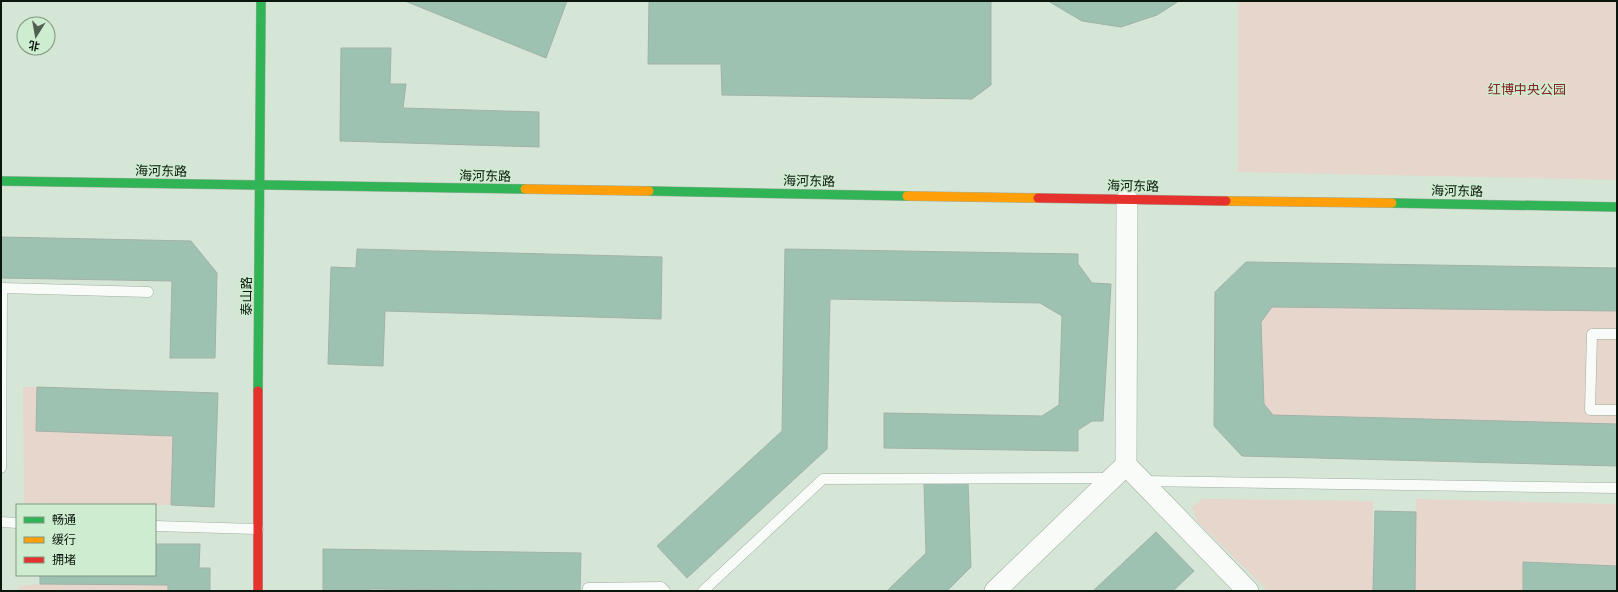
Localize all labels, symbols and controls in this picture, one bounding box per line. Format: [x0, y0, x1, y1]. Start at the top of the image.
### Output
north arrow [16, 16, 56, 56]
text: 北 [28, 38, 41, 53]
park label: 红博中央公园 [1488, 82, 1566, 97]
street label: 海河东路 [135, 163, 187, 179]
street label: 海河东路 [459, 168, 511, 184]
street label: 海河东路 [783, 173, 835, 189]
street label: 海河东路 [1107, 178, 1159, 194]
street label: 海河东路 [1431, 183, 1483, 199]
street label: 泰山路 [239, 276, 254, 316]
legend [16, 504, 156, 576]
text: 畅通 [52, 513, 76, 527]
text: 缓行 [52, 533, 76, 547]
text: 拥堵 [52, 553, 76, 567]

